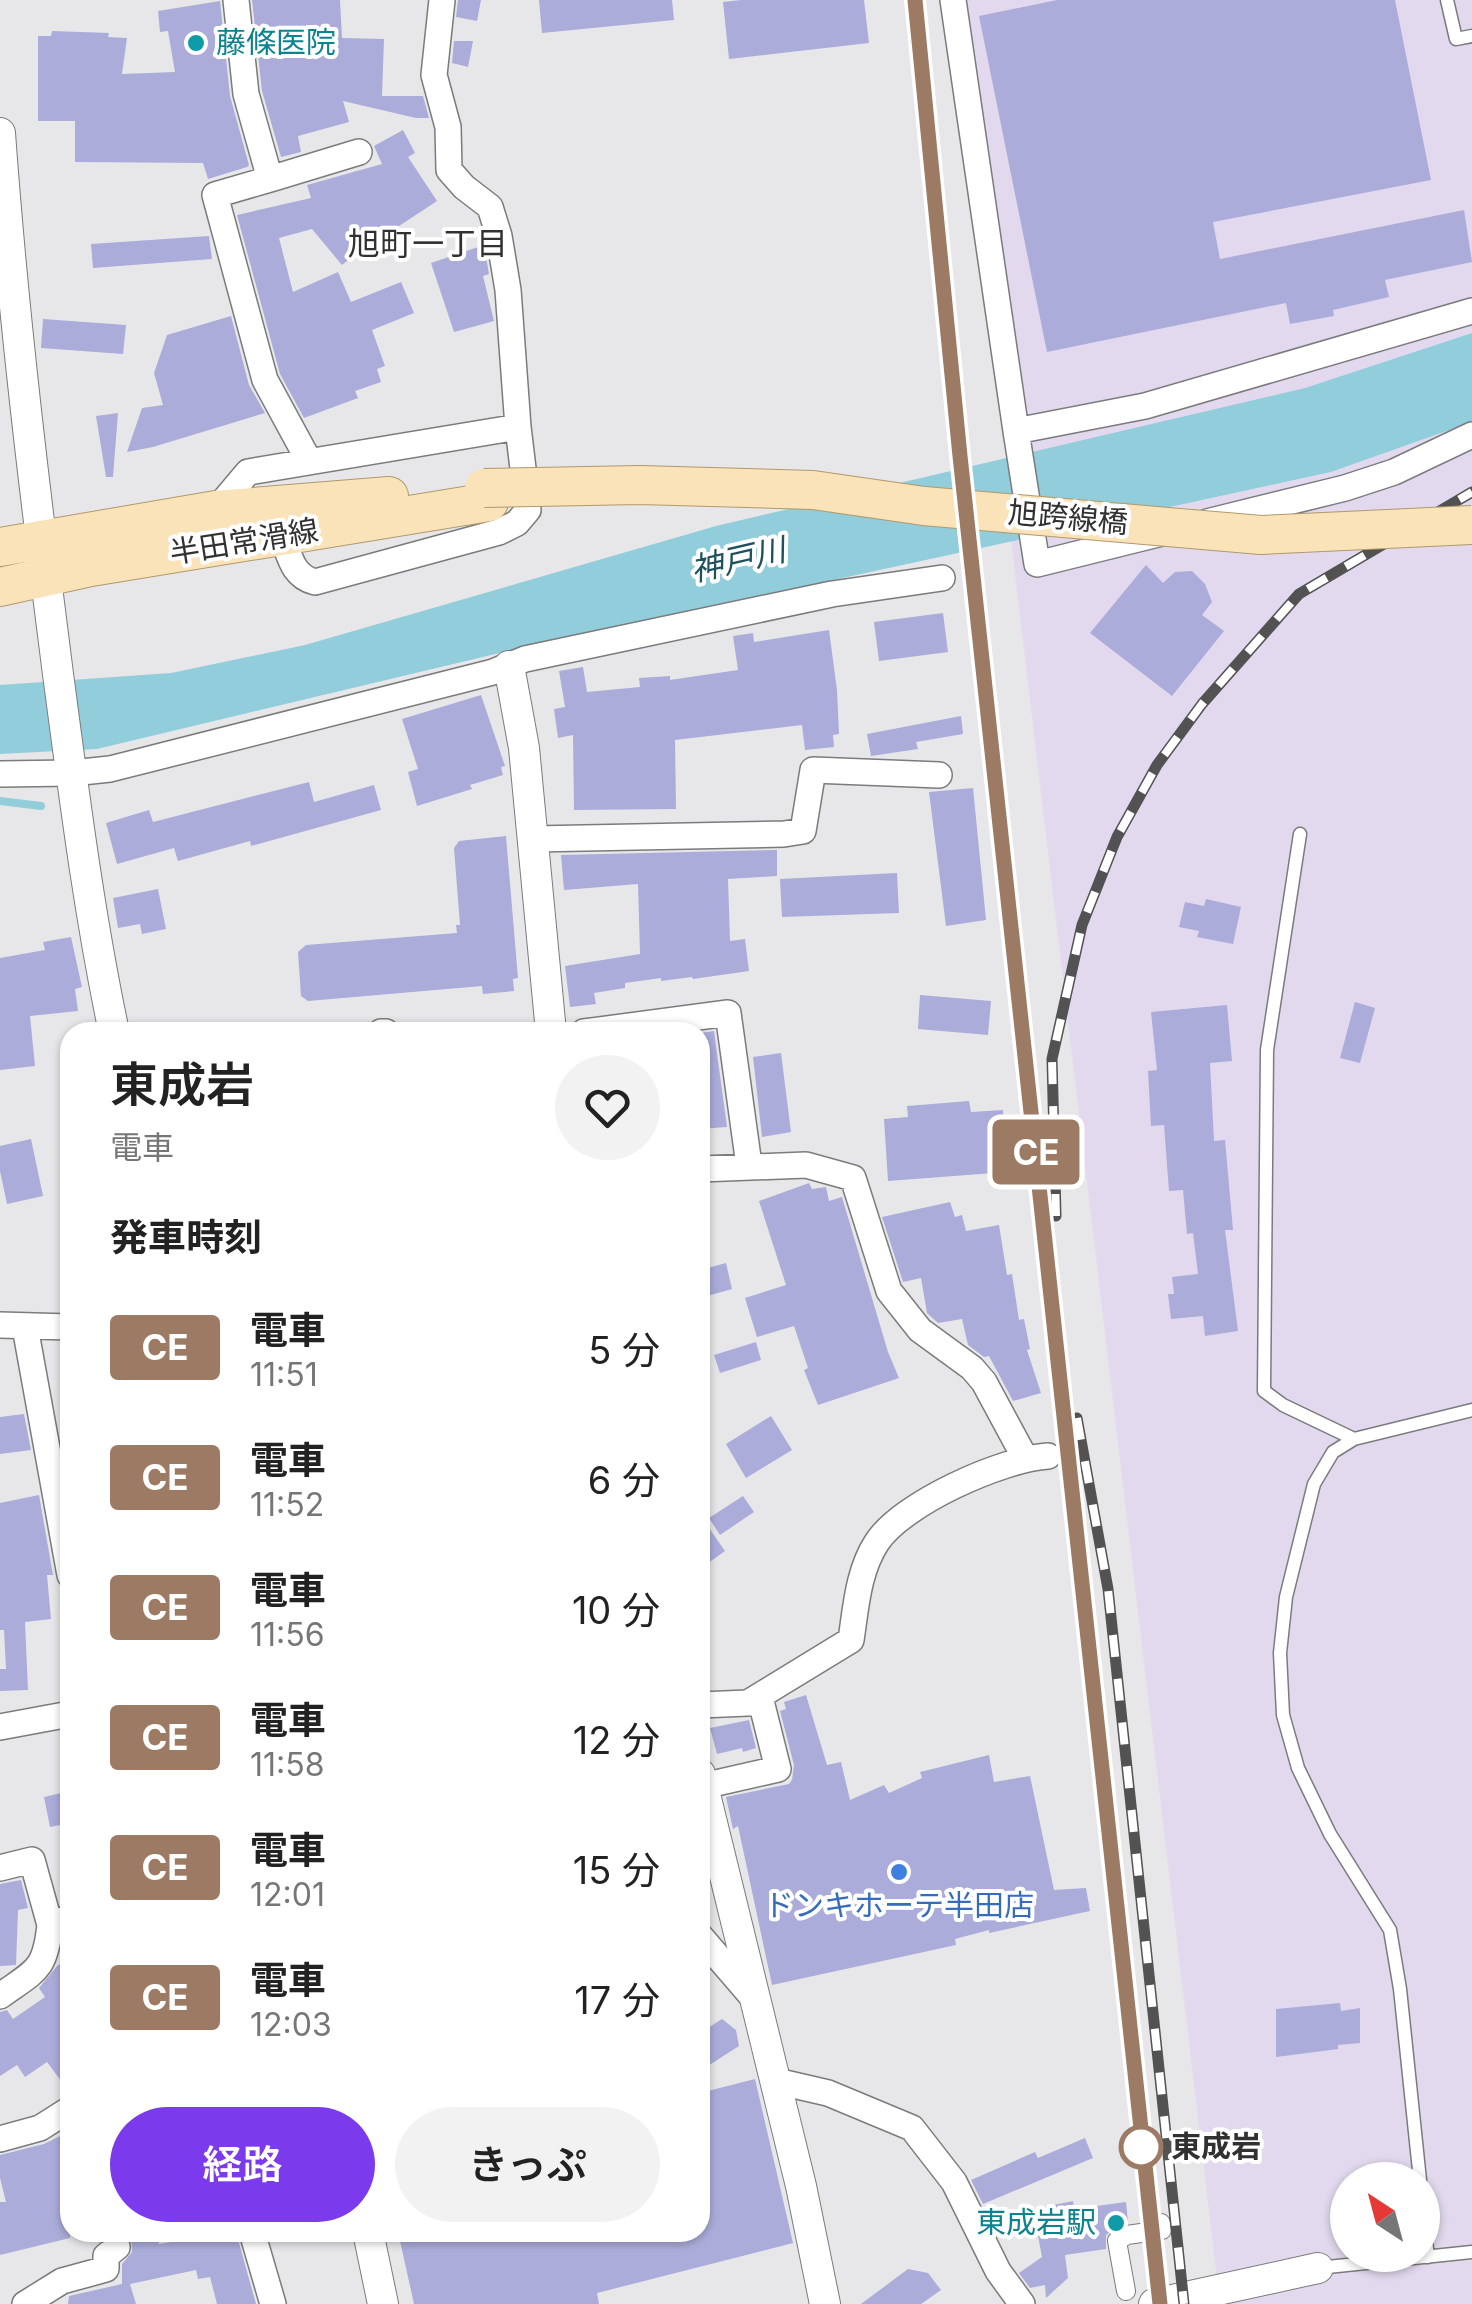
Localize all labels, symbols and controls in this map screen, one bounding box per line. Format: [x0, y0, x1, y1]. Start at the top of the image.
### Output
place label: 藤條医院 [216, 24, 336, 60]
marker: 藤條医院 [185, 32, 207, 54]
district label: 旭町一丁目 [348, 224, 508, 263]
street label: 旭跨線橋 [1007, 494, 1129, 540]
street label: 半田常滑線 [167, 512, 321, 571]
water label: 神戸川 [687, 529, 792, 589]
text: 東成岩 [110, 1055, 254, 1114]
button: heart [555, 1055, 660, 1160]
line badge: CE [991, 1120, 1081, 1184]
text: 電車 [110, 1128, 174, 1167]
text: CE [1012, 1131, 1060, 1173]
text: 発車時刻 [110, 1214, 262, 1260]
text: 電車 [250, 1307, 326, 1353]
text: CE [141, 1326, 189, 1368]
text: 5 分 [588, 1327, 660, 1373]
text: 11:51 [250, 1355, 318, 1394]
text: 電車 [250, 1437, 326, 1483]
text: CE [141, 1456, 189, 1498]
text: 6 分 [588, 1457, 660, 1503]
text: 11:52 [250, 1485, 324, 1524]
text: 電車 [250, 1567, 326, 1613]
text: CE [141, 1586, 189, 1628]
text: 10 分 [572, 1587, 660, 1633]
text: 11:56 [250, 1615, 325, 1654]
text: 電車 [250, 1697, 326, 1743]
text: CE [141, 1716, 189, 1758]
text: 12 分 [573, 1717, 660, 1763]
text: 11:58 [250, 1745, 325, 1784]
text: 電車 [250, 1827, 326, 1873]
text: CE [141, 1846, 189, 1888]
text: 15 分 [573, 1847, 660, 1893]
marker: ドンキホーテ半田店 [888, 1861, 910, 1883]
text: 12:01 [250, 1875, 325, 1914]
place label: ドンキホーテ半田店 [764, 1887, 1034, 1923]
text: 電車 [250, 1957, 326, 2003]
text: CE [141, 1976, 189, 2018]
text: 17 分 [574, 1977, 660, 2023]
text: 12:03 [250, 2005, 332, 2044]
button: 経路 [110, 2107, 375, 2222]
button: きっぷ [395, 2107, 660, 2222]
marker: 東成岩 [1120, 2126, 1162, 2168]
place label: 東成岩 [1171, 2128, 1261, 2164]
north arrow [1330, 2162, 1440, 2272]
map controls [1330, 2162, 1440, 2272]
place label: 東成岩駅 [976, 2204, 1096, 2240]
marker: 東成岩駅 [1105, 2212, 1127, 2234]

